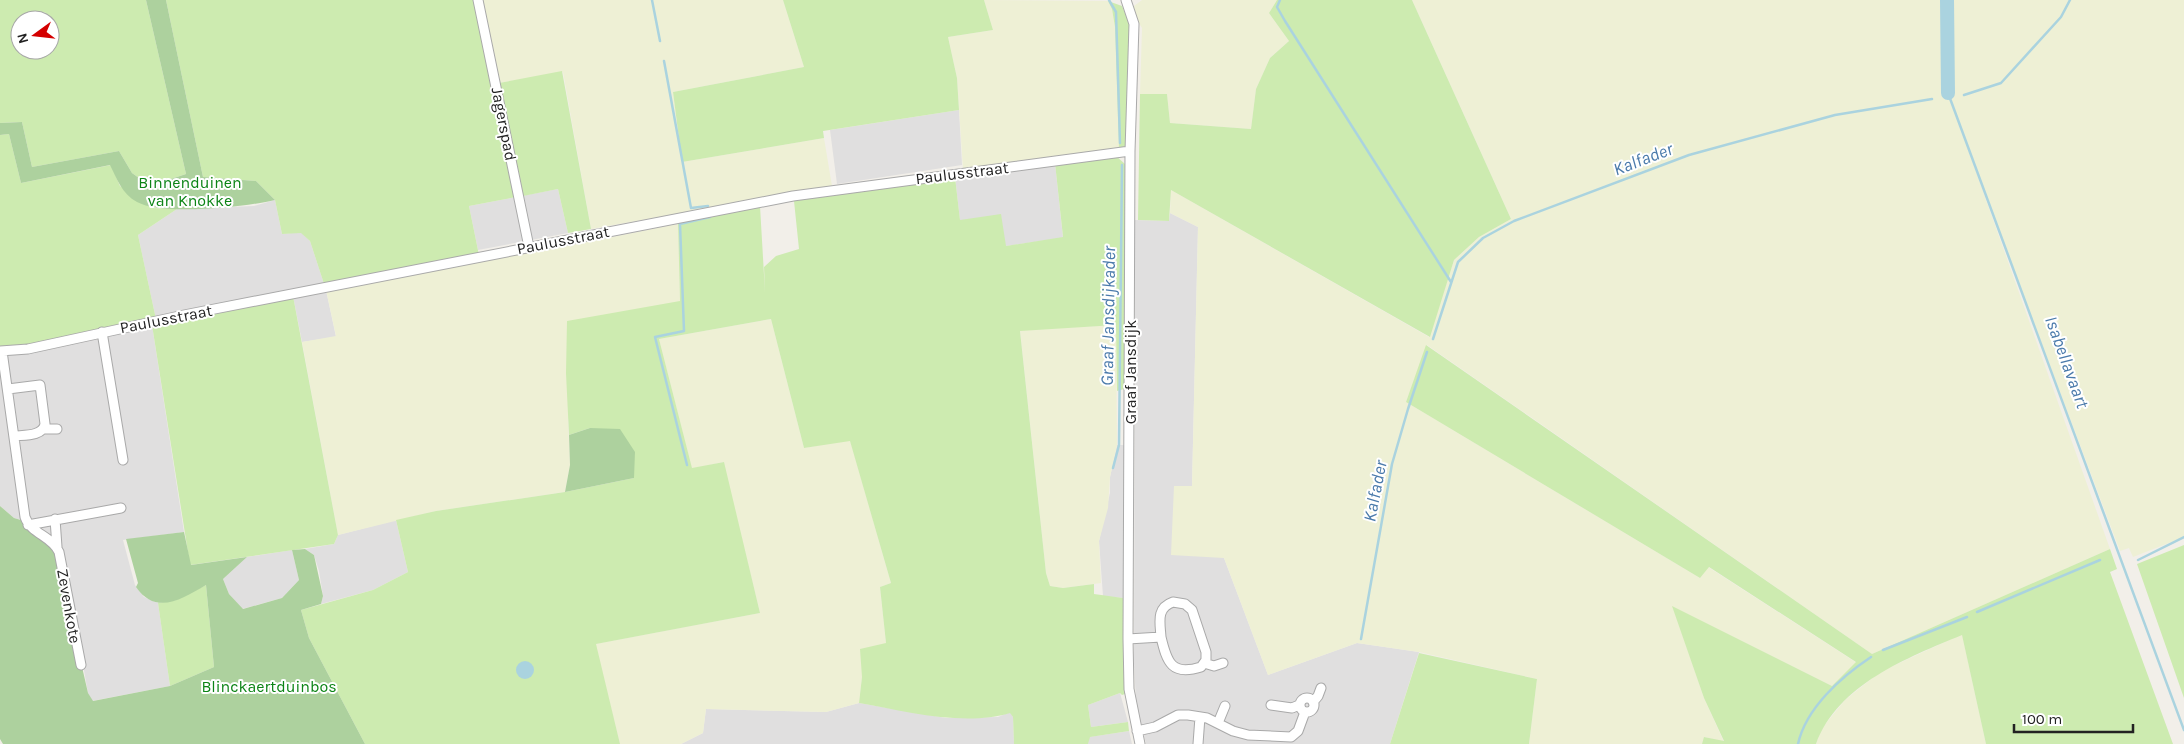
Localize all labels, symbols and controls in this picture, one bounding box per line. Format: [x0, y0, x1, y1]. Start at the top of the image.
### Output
north arrow [10, 10, 60, 60]
text: N [13, 31, 32, 45]
street label: Jagerspad [488, 86, 520, 162]
water label: Kalfader [1610, 137, 1677, 180]
street label: Paulusstraat [914, 158, 1010, 188]
park label: Binnenduinen van Knokke [138, 173, 242, 210]
street label: Paulusstraat [515, 222, 611, 258]
water label: Graaf Jansdijkader [1096, 245, 1120, 386]
street label: Paulusstraat [118, 301, 214, 337]
water label: Isabellavaart [2040, 313, 2094, 412]
street label: Graaf Jansdijk [1121, 320, 1140, 424]
water label: Kalfader [1358, 458, 1392, 524]
street label: Zevenkote [53, 567, 85, 645]
park label: Blinckaertduinbos [201, 677, 337, 696]
scale bar [2014, 702, 2133, 734]
text: 100 m [2022, 710, 2062, 728]

